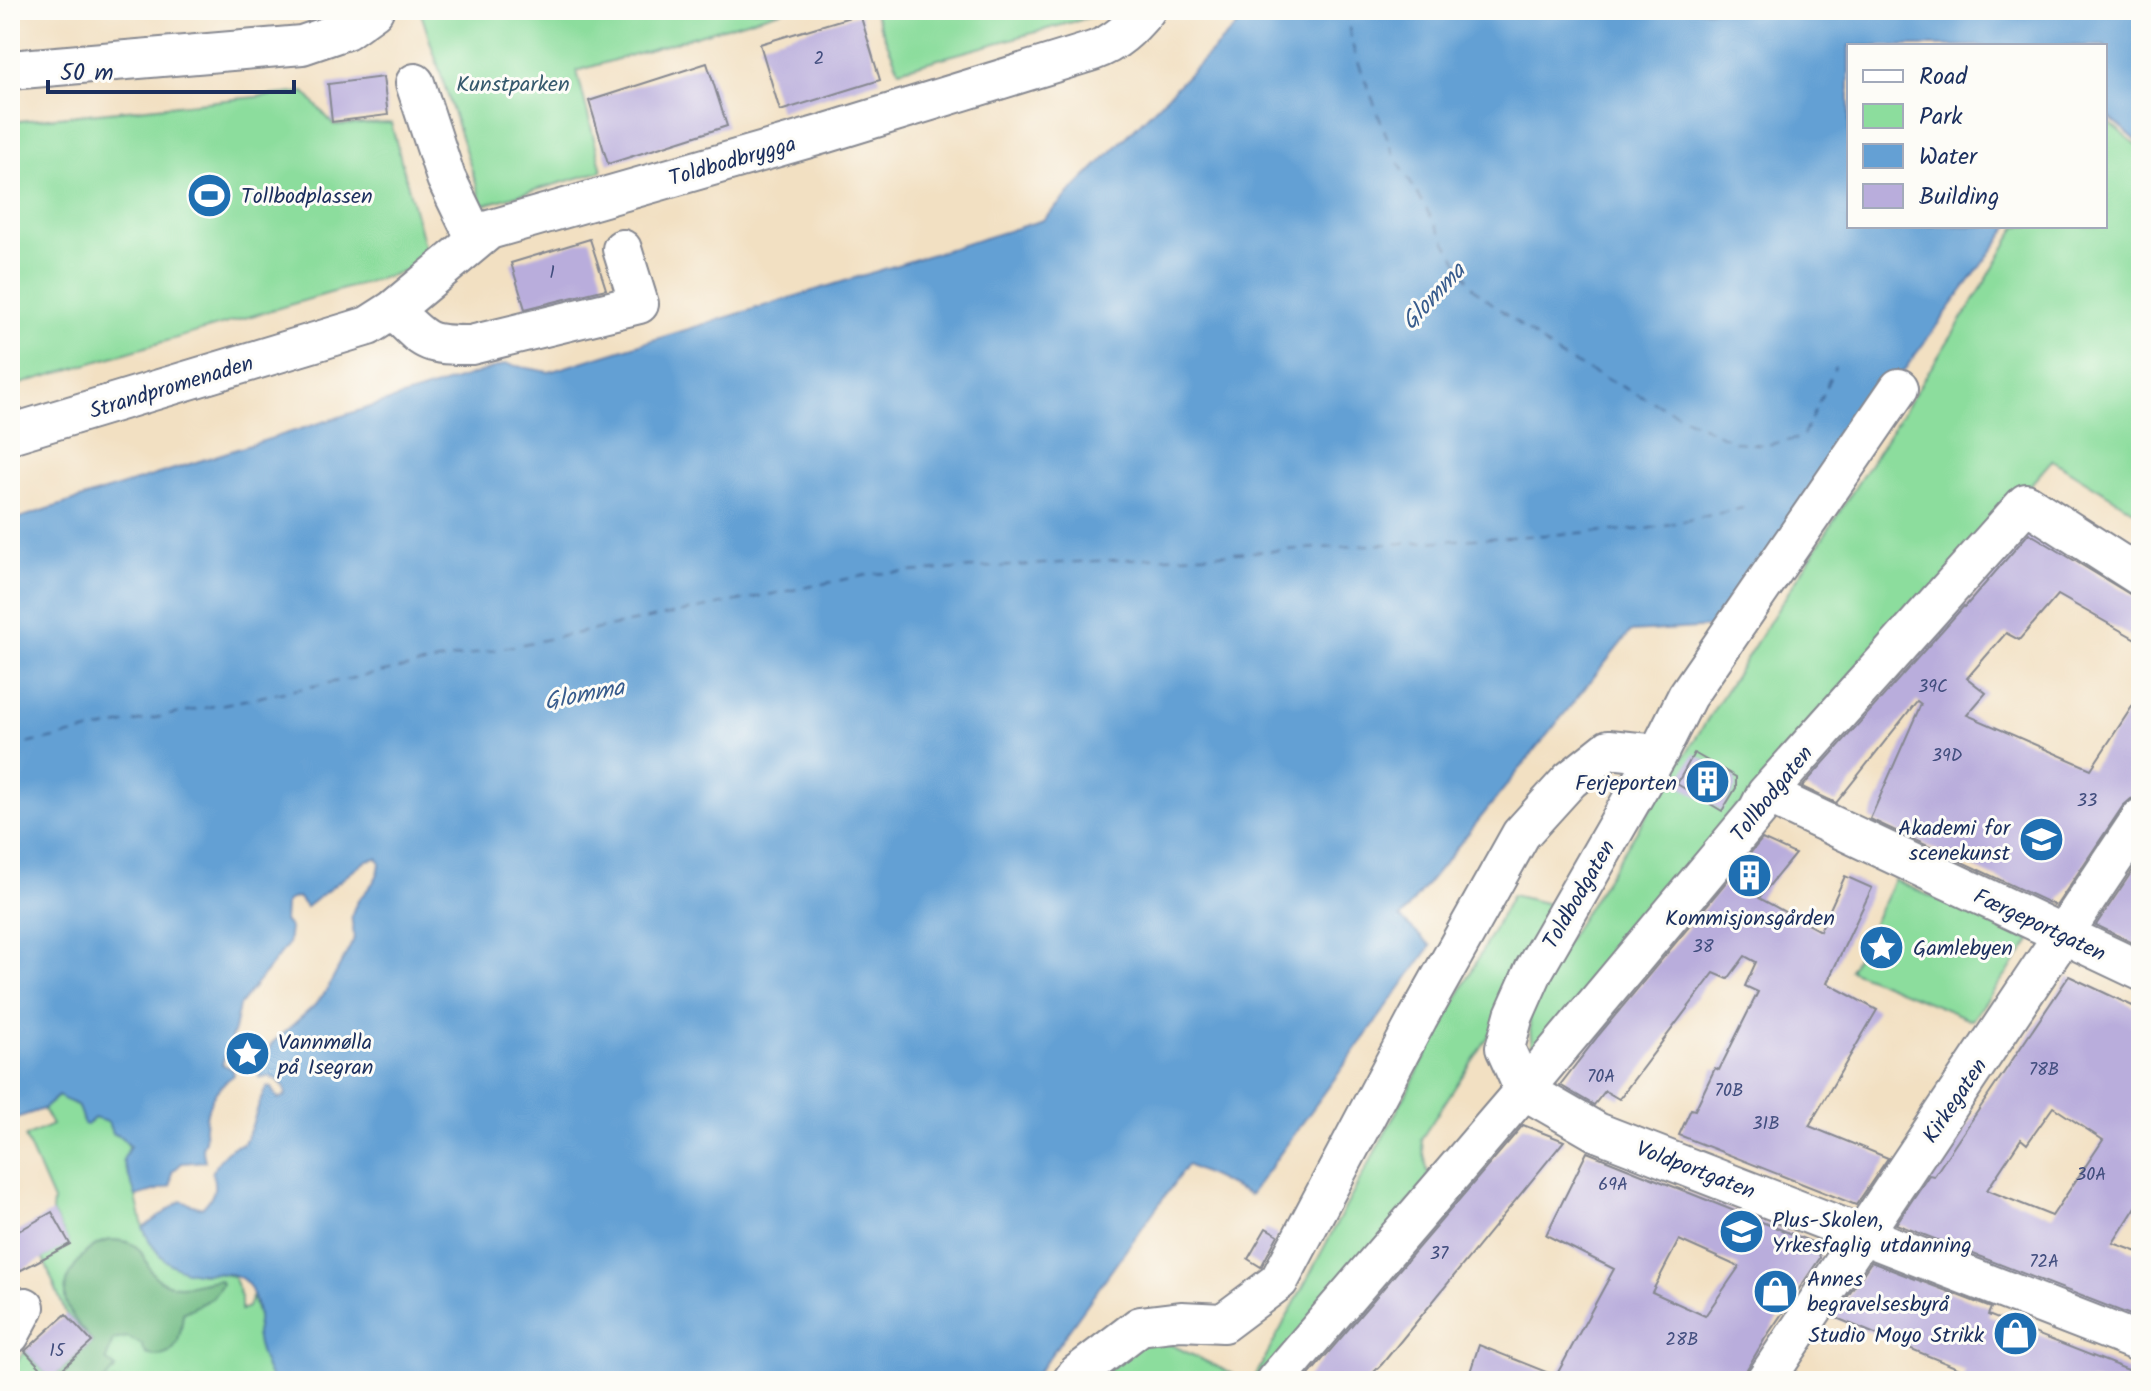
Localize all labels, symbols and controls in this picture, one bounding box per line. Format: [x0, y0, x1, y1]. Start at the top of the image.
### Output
scale bar [48, 44, 294, 94]
legend [1847, 44, 2107, 228]
house number: 2 [814, 45, 824, 74]
text: 50 m [60, 54, 114, 93]
text: Road [1919, 58, 1968, 97]
park label: Kunstparken [456, 68, 570, 103]
text: Park [1919, 98, 1963, 137]
street label: Toldbodbrygga [665, 128, 800, 197]
text: Water [1919, 138, 1979, 177]
sports icon: Tollbodplassen [186, 171, 234, 219]
text: Building [1919, 178, 1999, 217]
place label: Tollbodplassen [241, 180, 373, 215]
water label: Glomma [1392, 253, 1477, 340]
house number: 1 [549, 259, 555, 288]
street label: Strandpromenaden [85, 347, 258, 430]
water label: Glomma [541, 668, 629, 722]
house number: 39C [1918, 673, 1948, 702]
street label: Tollbodgaten [1723, 739, 1823, 851]
house number: 39D [1932, 742, 1963, 771]
building icon: Ferjeporten [1684, 758, 1732, 806]
place label: Ferjeporten [1575, 767, 1677, 802]
house number: 33 [2077, 787, 2097, 816]
place label: Akademi for scenekunst [1898, 812, 2012, 872]
school or university icon: Akademi for scenekunst [2017, 816, 2065, 864]
street label: Toldbodgaten [1535, 834, 1626, 957]
building icon: Kommisjonsgården [1726, 852, 1774, 900]
street label: Færgeportgaten [1967, 880, 2111, 972]
place label: Kommisjonsgården [1665, 902, 1835, 937]
place icon: Gamlebyen [1858, 923, 1906, 971]
place label: Gamlebyen [1913, 932, 2013, 967]
house number: 38 [1692, 933, 1714, 962]
place label: Vannmølla på Isegran [277, 1026, 374, 1086]
place icon: Vannmølla på Isegran [223, 1030, 271, 1078]
street label: Kirkegaten [1915, 1052, 1998, 1151]
house number: 78B [2029, 1056, 2059, 1085]
house number: 70A [1587, 1063, 1615, 1092]
house number: 70B [1715, 1077, 1743, 1106]
house number: 31B [1752, 1110, 1780, 1139]
street label: Voldportgaten [1630, 1133, 1760, 1210]
house number: 30A [2076, 1161, 2106, 1190]
house number: 69A [1598, 1171, 1628, 1200]
place label: Plus-Skolen, Yrkesfaglig utdanning [1772, 1204, 1972, 1264]
school or university icon: Plus-Skolen, Yrkesfaglig utdanning [1717, 1208, 1765, 1256]
house number: 37 [1430, 1240, 1449, 1269]
house number: 72A [2029, 1248, 2059, 1277]
place label: Annes begravelsesbyrå [1807, 1263, 1950, 1323]
shop icon: Annes begravelsesbyrå [1752, 1267, 1800, 1315]
shop icon: Studio Moyo Strikk [1991, 1310, 2039, 1358]
place label: Studio Moyo Strikk [1808, 1319, 1985, 1354]
house number: 28B [1666, 1326, 1698, 1355]
house number: 15 [49, 1337, 66, 1366]

